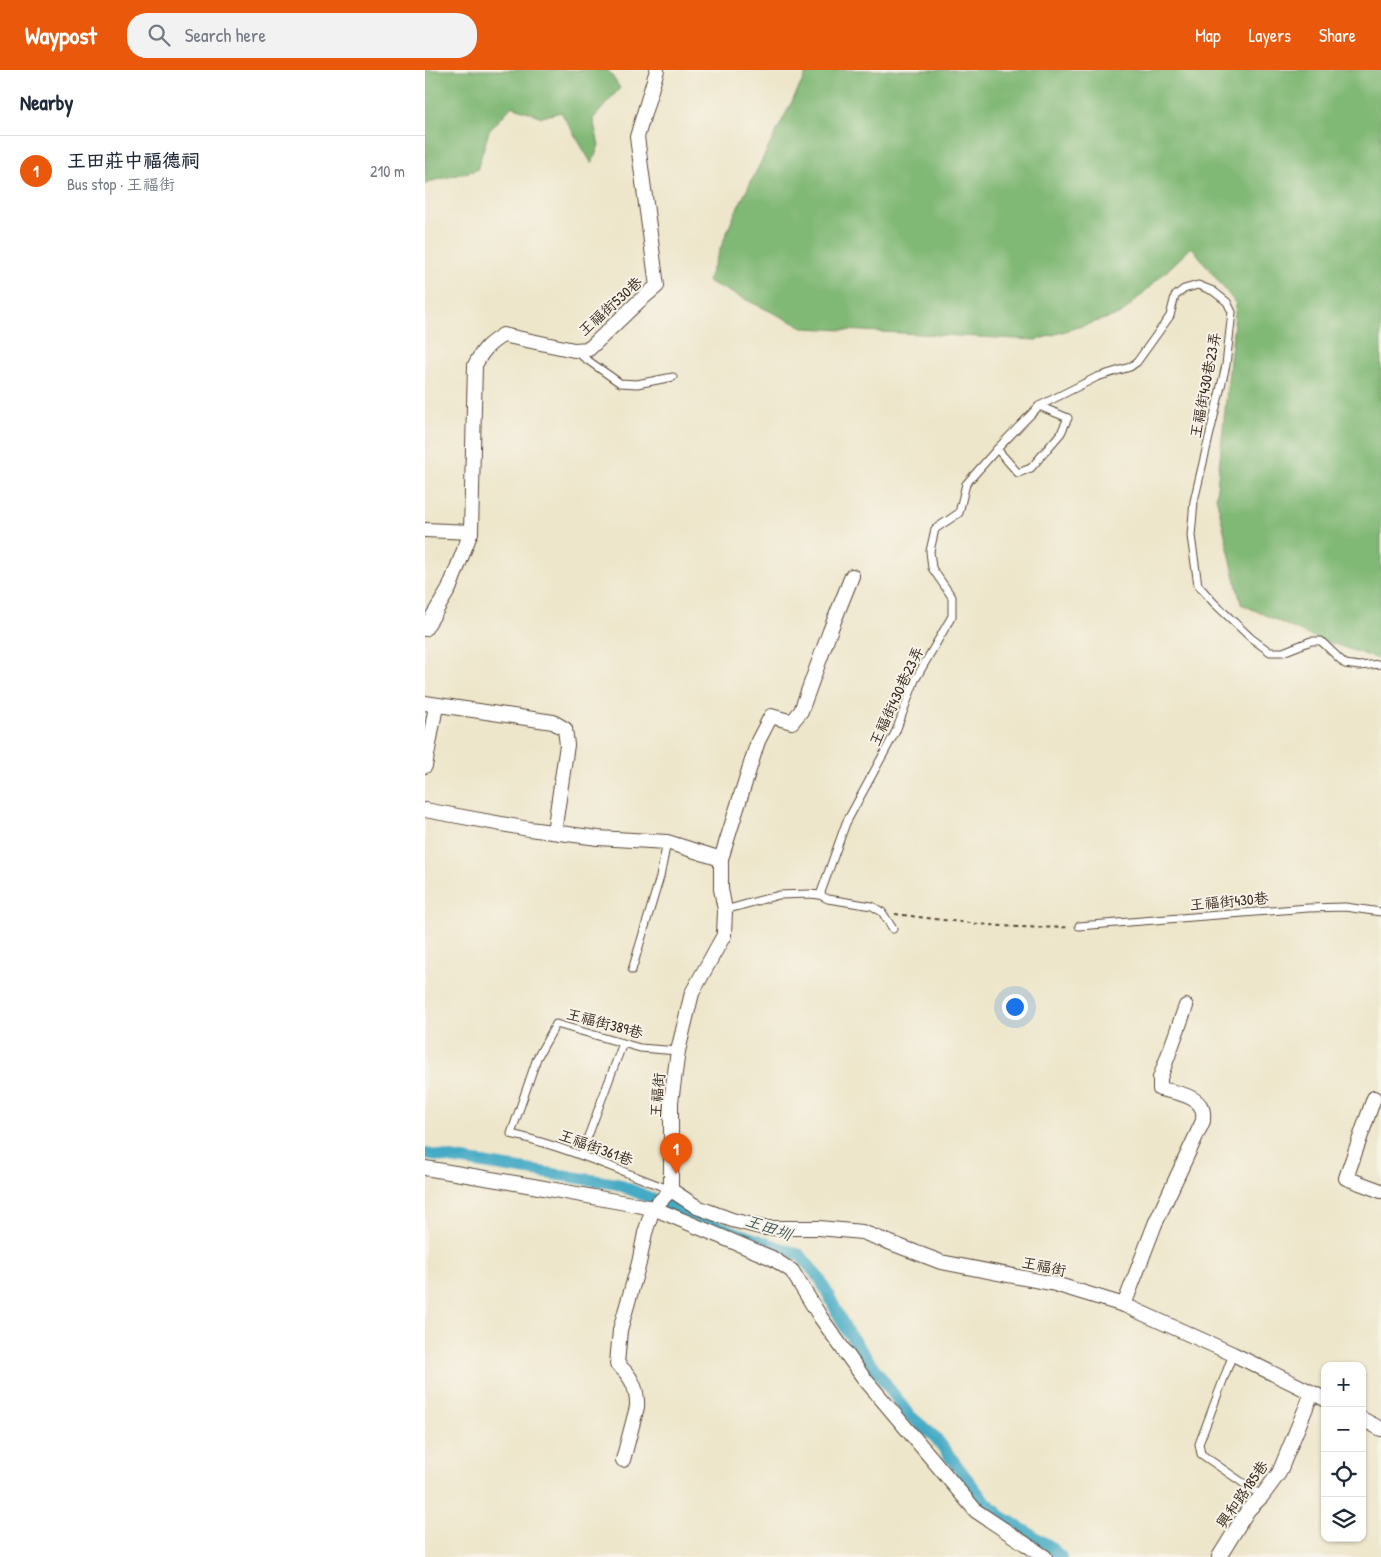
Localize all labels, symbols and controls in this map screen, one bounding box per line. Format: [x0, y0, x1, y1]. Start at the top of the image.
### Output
search box [127, 13, 477, 58]
text: Waypost [25, 19, 97, 51]
icon: search [145, 21, 173, 49]
text: Search here [185, 22, 266, 48]
text: Map [1195, 23, 1221, 48]
text: Layers [1249, 23, 1291, 48]
text: Share [1319, 23, 1356, 48]
text: Nearby [20, 88, 73, 117]
text: 王田莊中福德祠 [67, 147, 200, 173]
text: 1 [33, 160, 39, 182]
text: 210 m [370, 160, 405, 182]
text: Bus stop · 王福街 [67, 173, 175, 195]
street label: 王福街530巷 [573, 271, 647, 341]
street label: 王福街430巷23弄 [1184, 330, 1226, 440]
street label: 王福街430巷23弄 [864, 643, 928, 749]
street label: 王福街430巷 [1189, 887, 1269, 915]
your location [1002, 994, 1028, 1020]
street label: 王福街389巷 [564, 1003, 646, 1043]
street label: 王福街 [645, 1072, 669, 1118]
street label: 王福街361巷 [556, 1124, 636, 1170]
pin: 1 [660, 1133, 692, 1174]
water label: 王田圳 [743, 1209, 797, 1246]
street label: 王福街 [1020, 1251, 1068, 1281]
map controls [1321, 1362, 1366, 1542]
button: + [1321, 1362, 1366, 1407]
button: − [1321, 1407, 1366, 1452]
button: locate [1321, 1452, 1366, 1497]
street label: 興和路185巷 [1211, 1456, 1273, 1532]
button: layers [1321, 1497, 1366, 1542]

